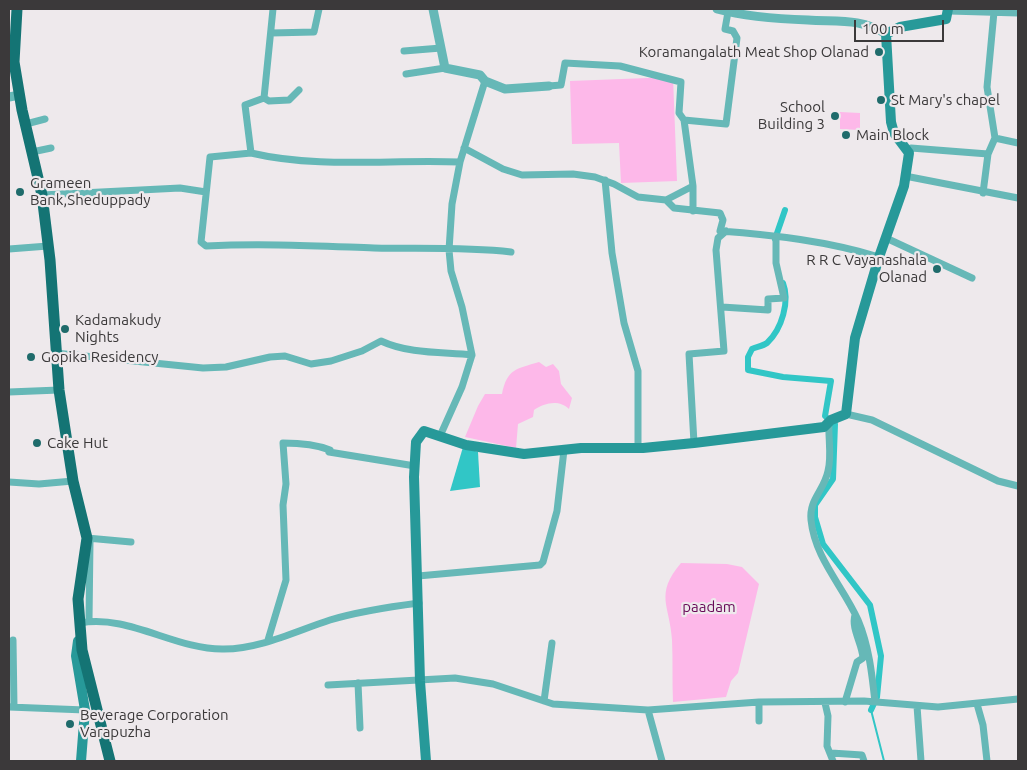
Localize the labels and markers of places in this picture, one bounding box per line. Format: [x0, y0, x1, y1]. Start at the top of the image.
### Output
place label: Koramangalath Meat Shop Olanad [639, 43, 869, 61]
marker: Koramangalath Meat Shop Olanad [873, 46, 885, 58]
place label: St Mary's chapel [891, 91, 1000, 109]
marker: St Mary's chapel [875, 94, 887, 106]
place label: School Building 3 [758, 98, 825, 133]
marker: School Building 3 [829, 110, 841, 122]
place label: Main Block [856, 126, 929, 144]
marker: Main Block [840, 129, 852, 141]
place label: Grameen Bank,Sheduppady [30, 174, 151, 209]
marker: Grameen Bank,Sheduppady [14, 186, 26, 198]
place label: R R C Vayanashala Olanad [806, 251, 927, 286]
marker: R R C Vayanashala Olanad [931, 263, 943, 275]
place label: Kadamakudy Nights [75, 311, 161, 346]
marker: Kadamakudy Nights [59, 323, 71, 335]
place label: Gopika Residency [41, 348, 159, 366]
marker: Gopika Residency [25, 351, 37, 363]
place label: Cake Hut [47, 434, 108, 452]
marker: Cake Hut [31, 437, 43, 449]
place label: Beverage Corporation Varapuzha [80, 706, 229, 741]
marker: Beverage Corporation Varapuzha [64, 718, 76, 730]

